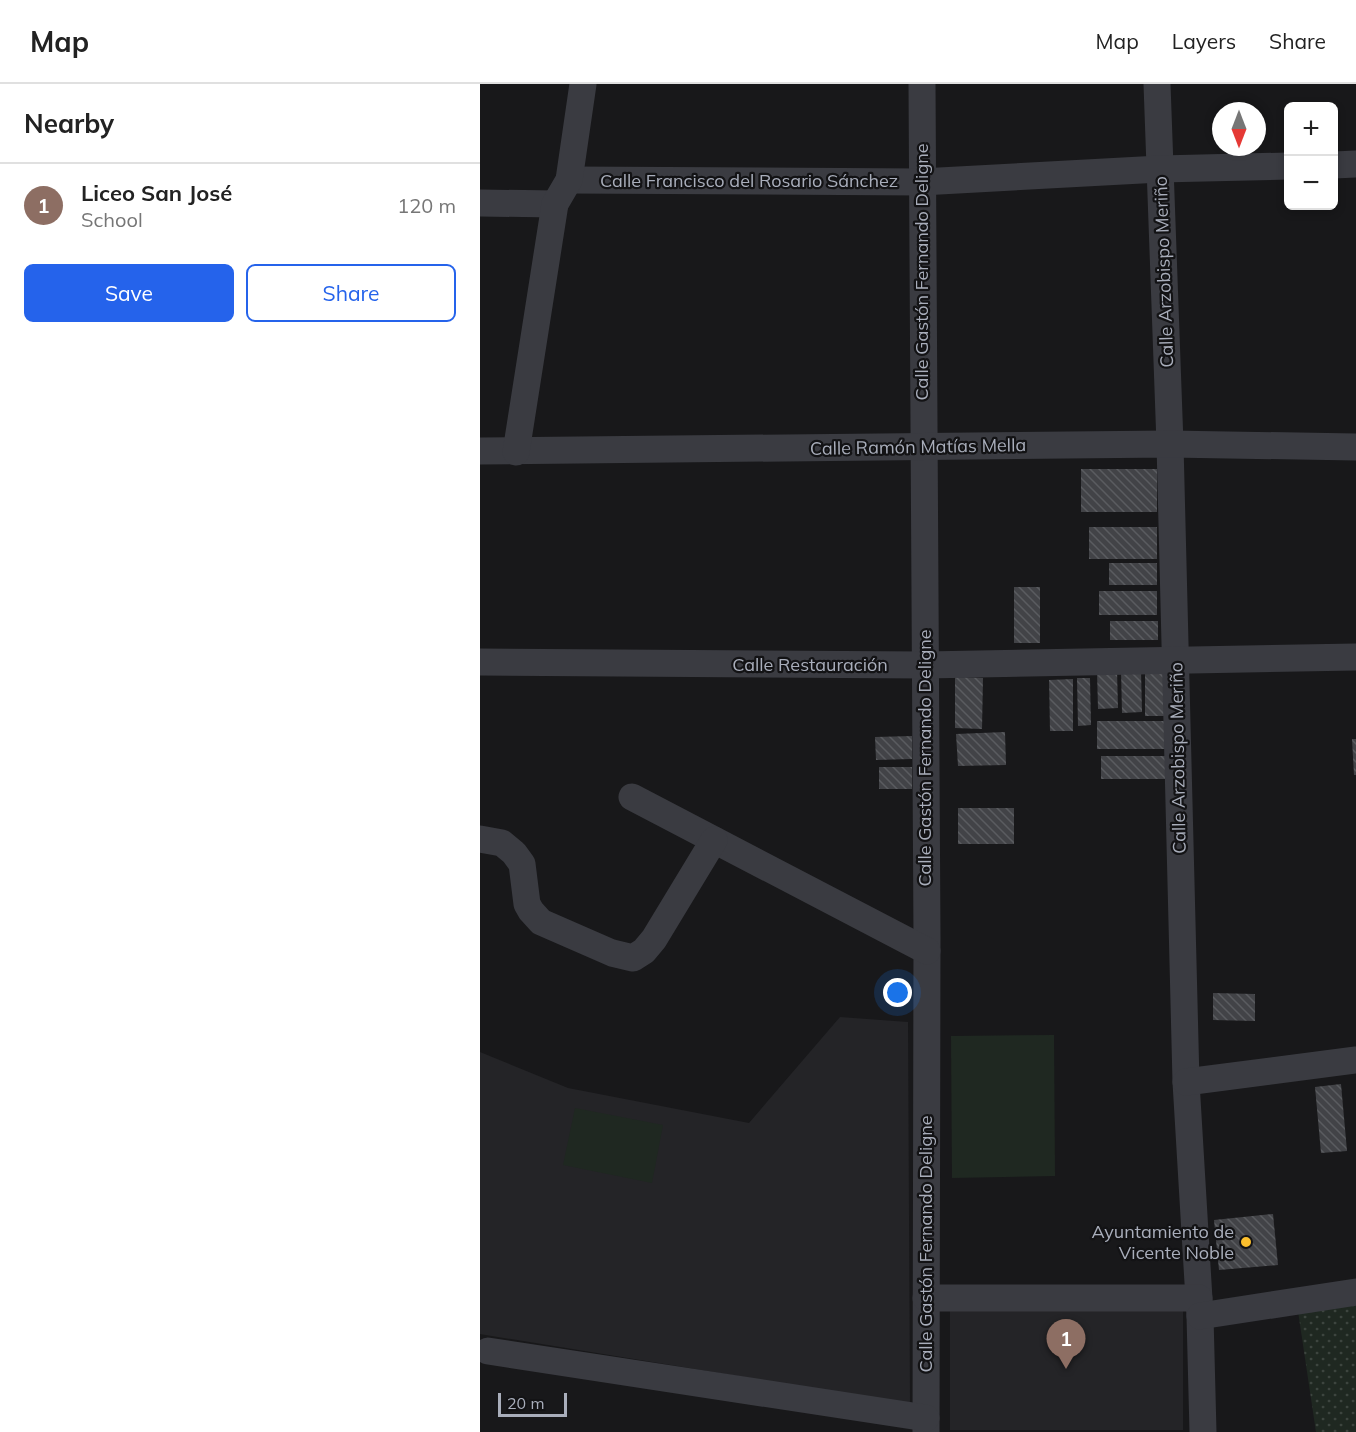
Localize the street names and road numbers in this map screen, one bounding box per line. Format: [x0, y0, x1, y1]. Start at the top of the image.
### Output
street label: Calle Gastón Fernando Deligne [910, 143, 933, 401]
street label: Calle Francisco del Rosario Sánchez [600, 169, 898, 192]
street label: Calle Arzobispo Meriño [1149, 176, 1178, 368]
street label: Calle Ramón Matías Mella [810, 433, 1026, 460]
street label: Calle Gastón Fernando Deligne [913, 629, 936, 887]
street label: Calle Restauración [732, 653, 888, 676]
street label: Calle Arzobispo Meriño [1164, 662, 1191, 854]
street label: Calle Gastón Fernando Deligne [914, 1115, 937, 1373]

